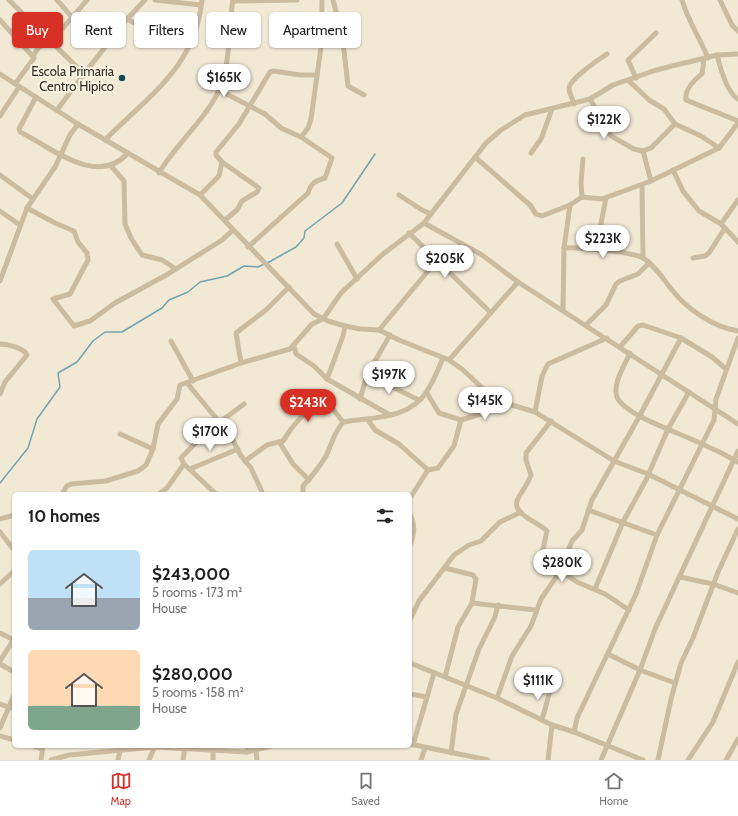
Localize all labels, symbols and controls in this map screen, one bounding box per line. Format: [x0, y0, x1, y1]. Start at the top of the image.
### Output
chip: Buy [12, 12, 63, 48]
chip: Rent [71, 12, 126, 48]
chip: Filters [134, 12, 198, 48]
chip: New [206, 12, 261, 48]
chip: Apartment [269, 12, 361, 48]
place label: Escola Primaria Centro Hipico [31, 63, 115, 94]
pin: $165K [196, 64, 252, 98]
text: $165K [207, 69, 241, 85]
marker: Escola Primaria Centro Hipico [117, 73, 127, 83]
pin: $122K [576, 106, 632, 140]
text: $122K [587, 111, 621, 127]
pin: $223K [575, 225, 631, 259]
text: $223K [585, 230, 621, 246]
pin: $205K [417, 245, 473, 279]
text: $205K [426, 250, 464, 266]
pin: $197K [361, 361, 417, 395]
text: $197K [372, 366, 406, 382]
pin: $145K [457, 387, 513, 421]
pin: $243K [280, 389, 336, 423]
text: $145K [467, 392, 503, 408]
text: $243K [289, 394, 327, 410]
pin: $170K [182, 418, 238, 452]
text: $170K [192, 423, 228, 439]
icon: filters [374, 505, 396, 527]
text: 10 homes [28, 506, 100, 526]
pin: $280K [534, 549, 590, 583]
text: $280K [542, 554, 582, 570]
text: $243,000 [152, 564, 230, 584]
icon: home [60, 566, 108, 614]
text: 5 rooms · 173 m² [152, 584, 242, 600]
text: House [152, 600, 187, 616]
text: $280,000 [152, 664, 233, 684]
icon: home [60, 666, 108, 714]
pin: $111K [510, 667, 566, 701]
text: $111K [523, 672, 553, 688]
text: 5 rooms · 158 m² [152, 684, 244, 700]
text: House [152, 700, 187, 716]
tab: Map [110, 770, 132, 808]
tab: Saved [351, 770, 380, 808]
tab: Home [599, 770, 628, 808]

